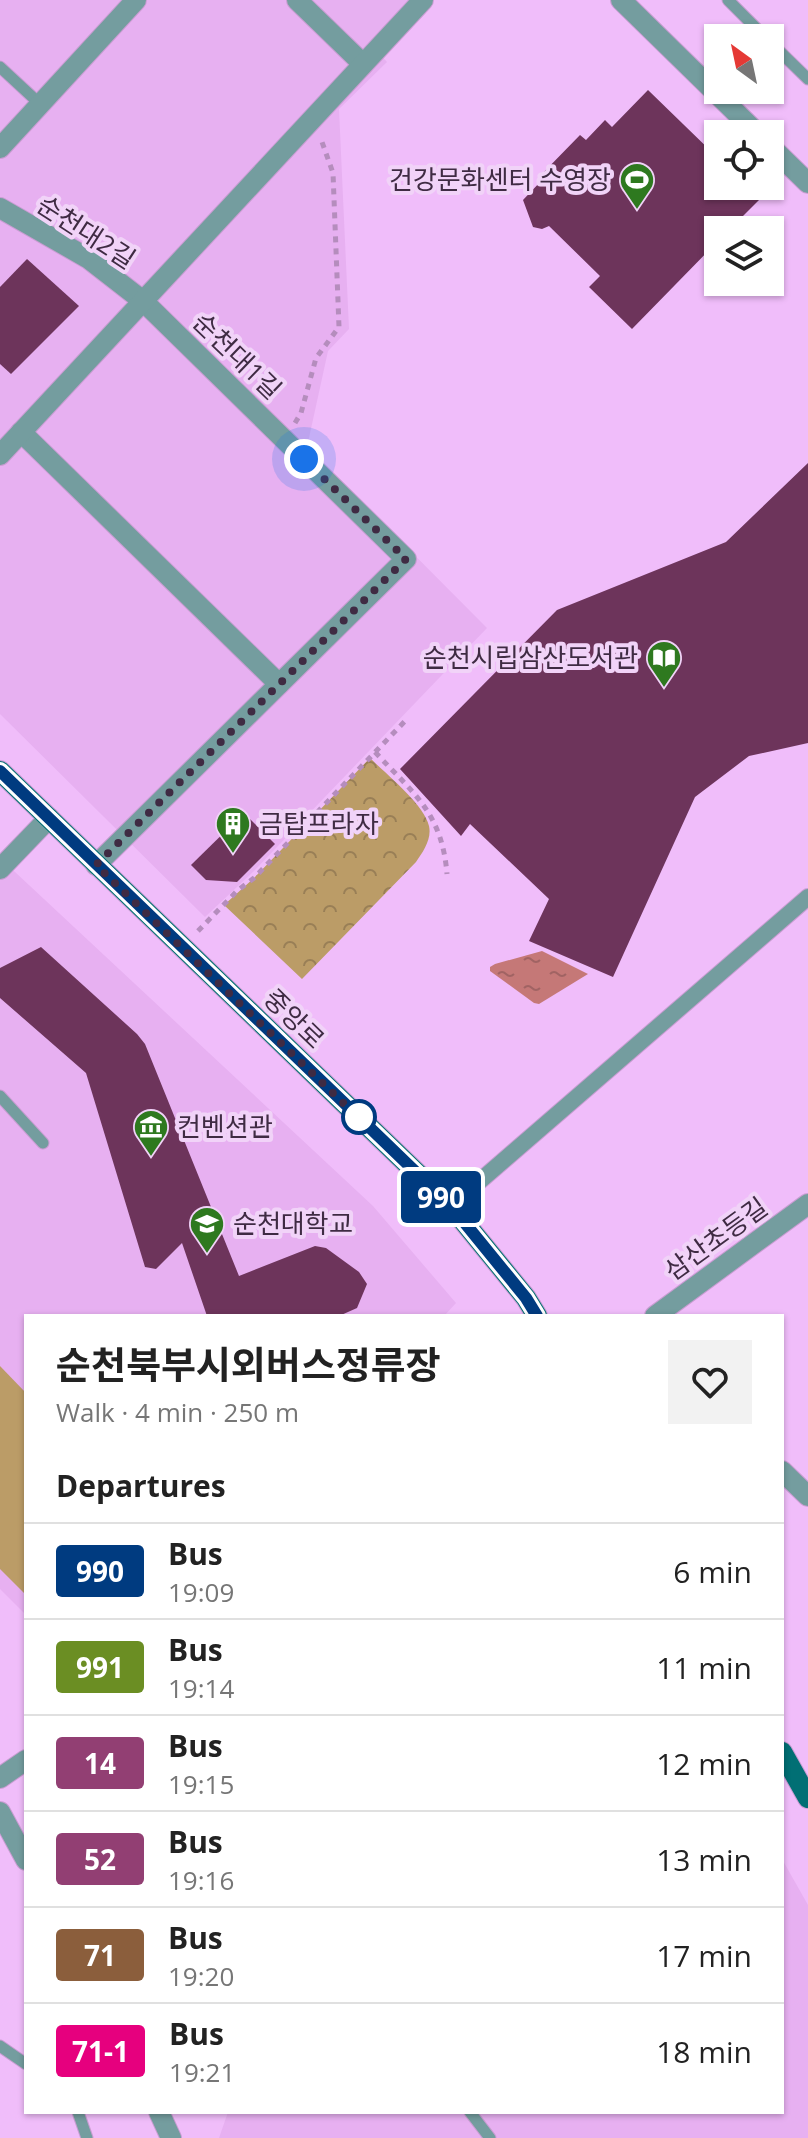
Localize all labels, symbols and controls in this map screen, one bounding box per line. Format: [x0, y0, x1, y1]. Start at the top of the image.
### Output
north arrow [704, 24, 784, 104]
map controls [704, 24, 784, 296]
button: locate [704, 120, 784, 200]
place label: 건강문화센터 수영장 [389, 161, 611, 197]
sports icon: 건강문화센터 수영장 [618, 161, 656, 211]
street label: 순천대2길 [30, 186, 143, 276]
button: layers [704, 216, 784, 296]
street label: 순천대1길 [185, 304, 290, 407]
your location [284, 439, 324, 479]
place label: 순천시립삼산도서관 [423, 639, 638, 675]
library icon: 순천시립삼산도서관 [645, 639, 683, 689]
building icon: 금탑프라자 [214, 805, 252, 855]
place label: 금탑프라자 [259, 805, 379, 841]
street label: 중앙로 [256, 980, 333, 1056]
unlabelled marker [342, 1100, 376, 1134]
museum icon: 컨벤션관 [132, 1108, 170, 1158]
place label: 컨벤션관 [177, 1108, 273, 1144]
line badge: 990 [395, 1171, 487, 1223]
text: 990 [417, 1178, 465, 1216]
street label: 삼산초등길 [656, 1188, 774, 1288]
school or university icon: 순천대학교 [188, 1205, 226, 1255]
place label: 순천대학교 [233, 1205, 353, 1241]
text: 순천북부시외버스정류장 [56, 1338, 441, 1390]
button: heart [668, 1340, 752, 1424]
text: Walk · 4 min · 250 m [56, 1394, 299, 1430]
text: Departures [56, 1465, 226, 1506]
text: Bus [168, 1533, 223, 1574]
text: 6 min [673, 1551, 752, 1592]
text: 990 [76, 1552, 124, 1590]
text: 19:09 [168, 1574, 234, 1610]
text: Bus [168, 1629, 223, 1670]
text: 11 min [656, 1647, 752, 1688]
text: 991 [76, 1648, 124, 1686]
text: 19:14 [168, 1670, 234, 1706]
text: Bus [168, 1725, 223, 1766]
text: 12 min [656, 1743, 752, 1784]
text: 14 [84, 1744, 116, 1782]
text: 19:15 [168, 1766, 234, 1802]
text: Bus [168, 1821, 223, 1862]
text: 13 min [656, 1839, 752, 1880]
text: 52 [84, 1840, 116, 1878]
text: 19:16 [168, 1862, 234, 1898]
text: Bus [168, 1917, 223, 1958]
text: 17 min [656, 1935, 752, 1976]
text: 71 [84, 1936, 116, 1974]
text: 19:20 [168, 1958, 234, 1994]
text: Bus [169, 2013, 224, 2054]
text: 18 min [656, 2031, 752, 2072]
text: 71-1 [72, 2032, 129, 2070]
text: 19:21 [169, 2054, 235, 2090]

